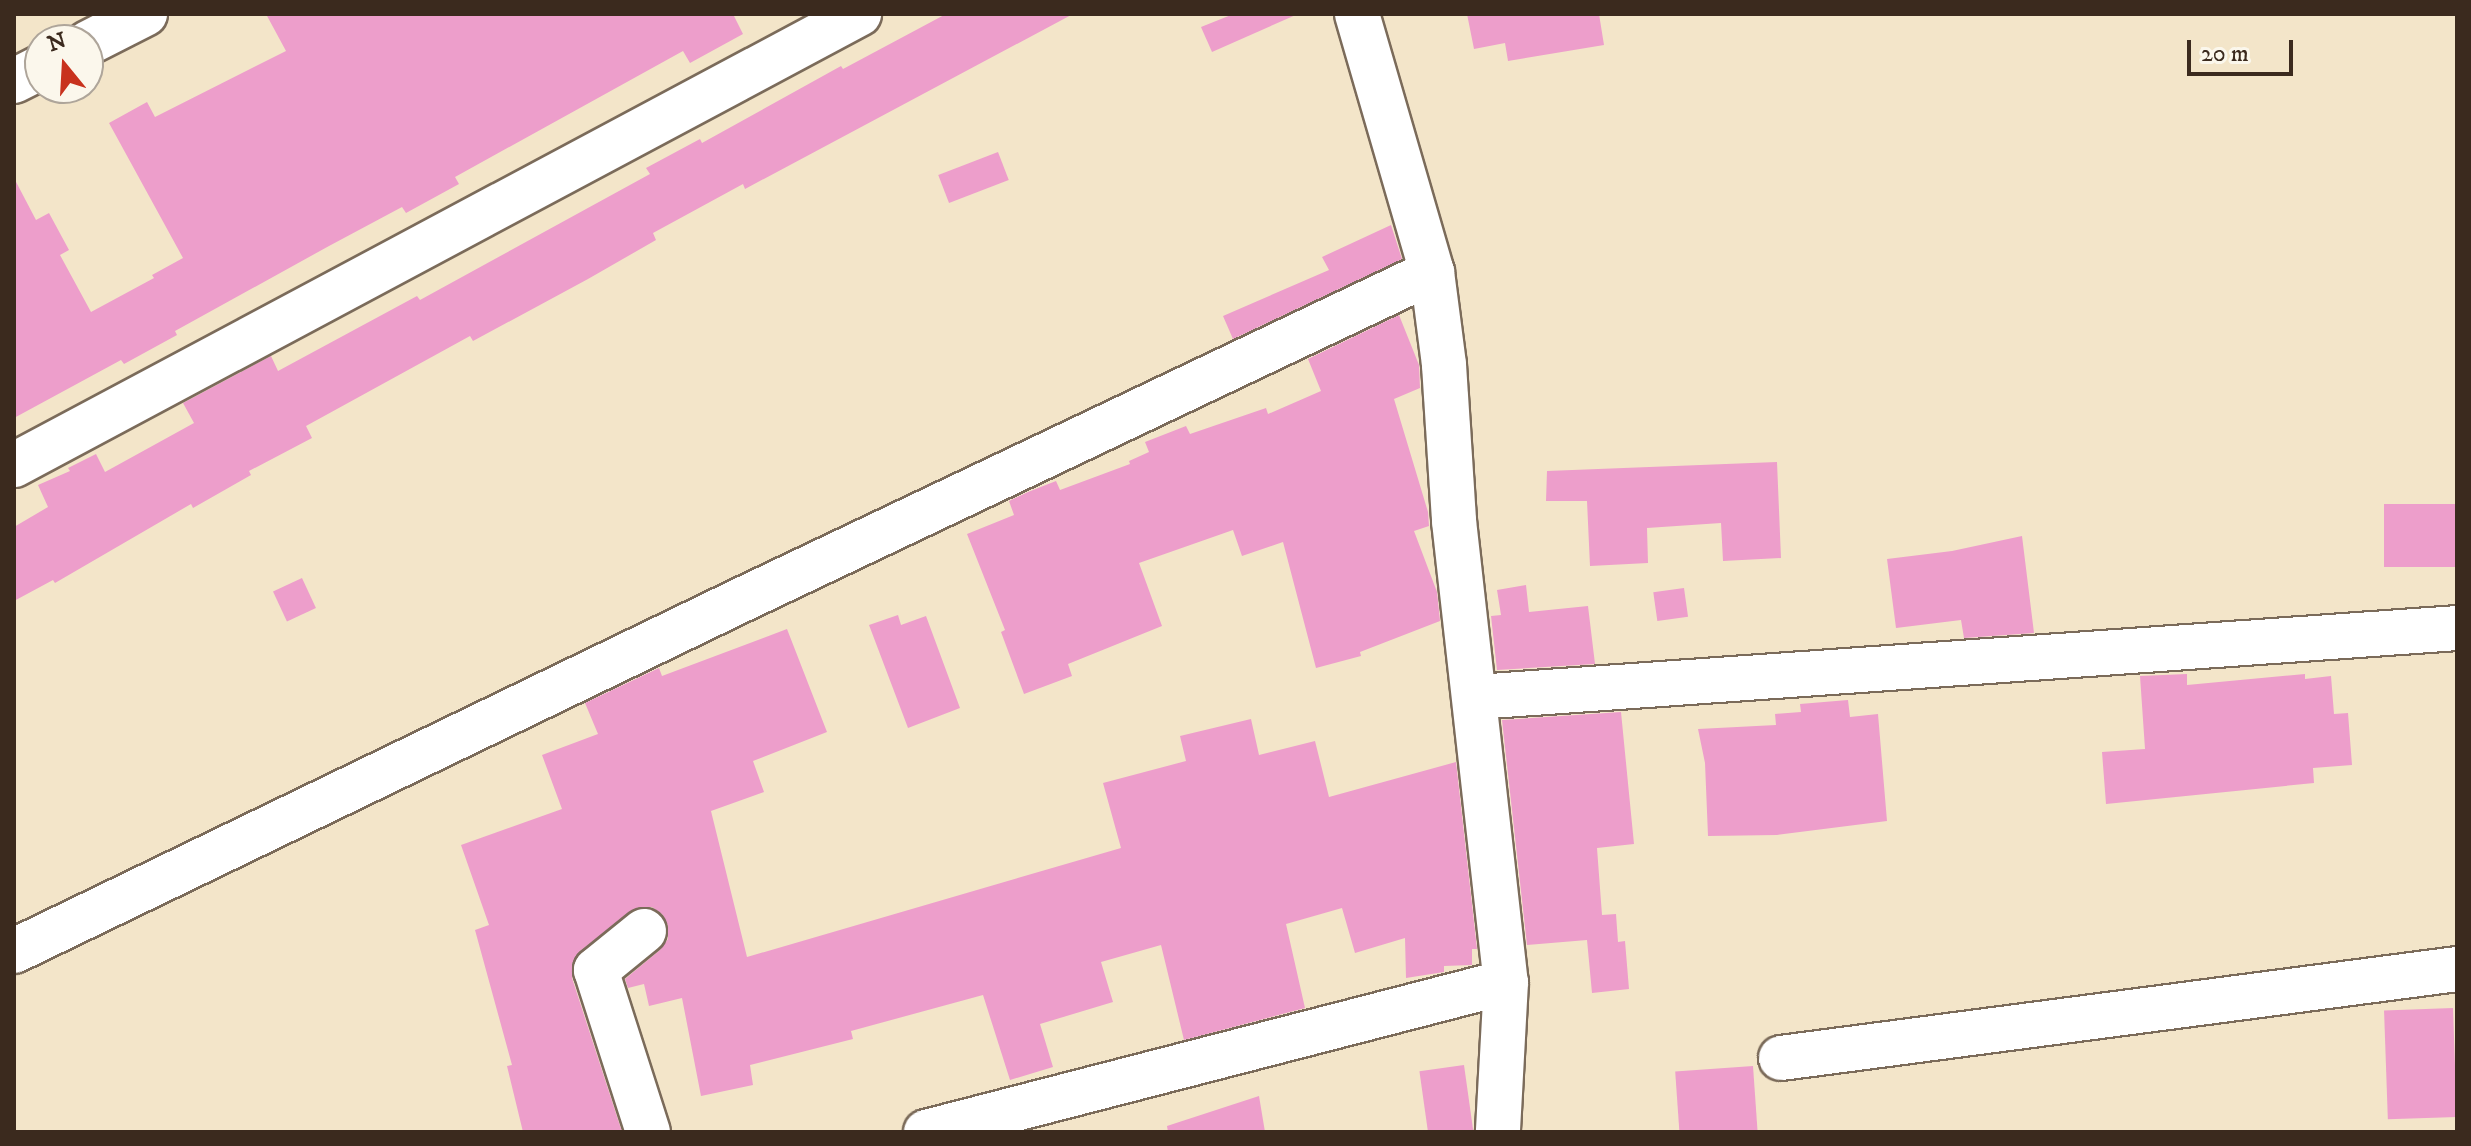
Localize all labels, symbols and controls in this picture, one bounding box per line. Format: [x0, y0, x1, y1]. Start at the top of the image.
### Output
north arrow [24, 24, 104, 104]
scale bar [2191, 24, 2297, 74]
text: N [44, 27, 70, 58]
text: 20 m [2201, 39, 2249, 69]

